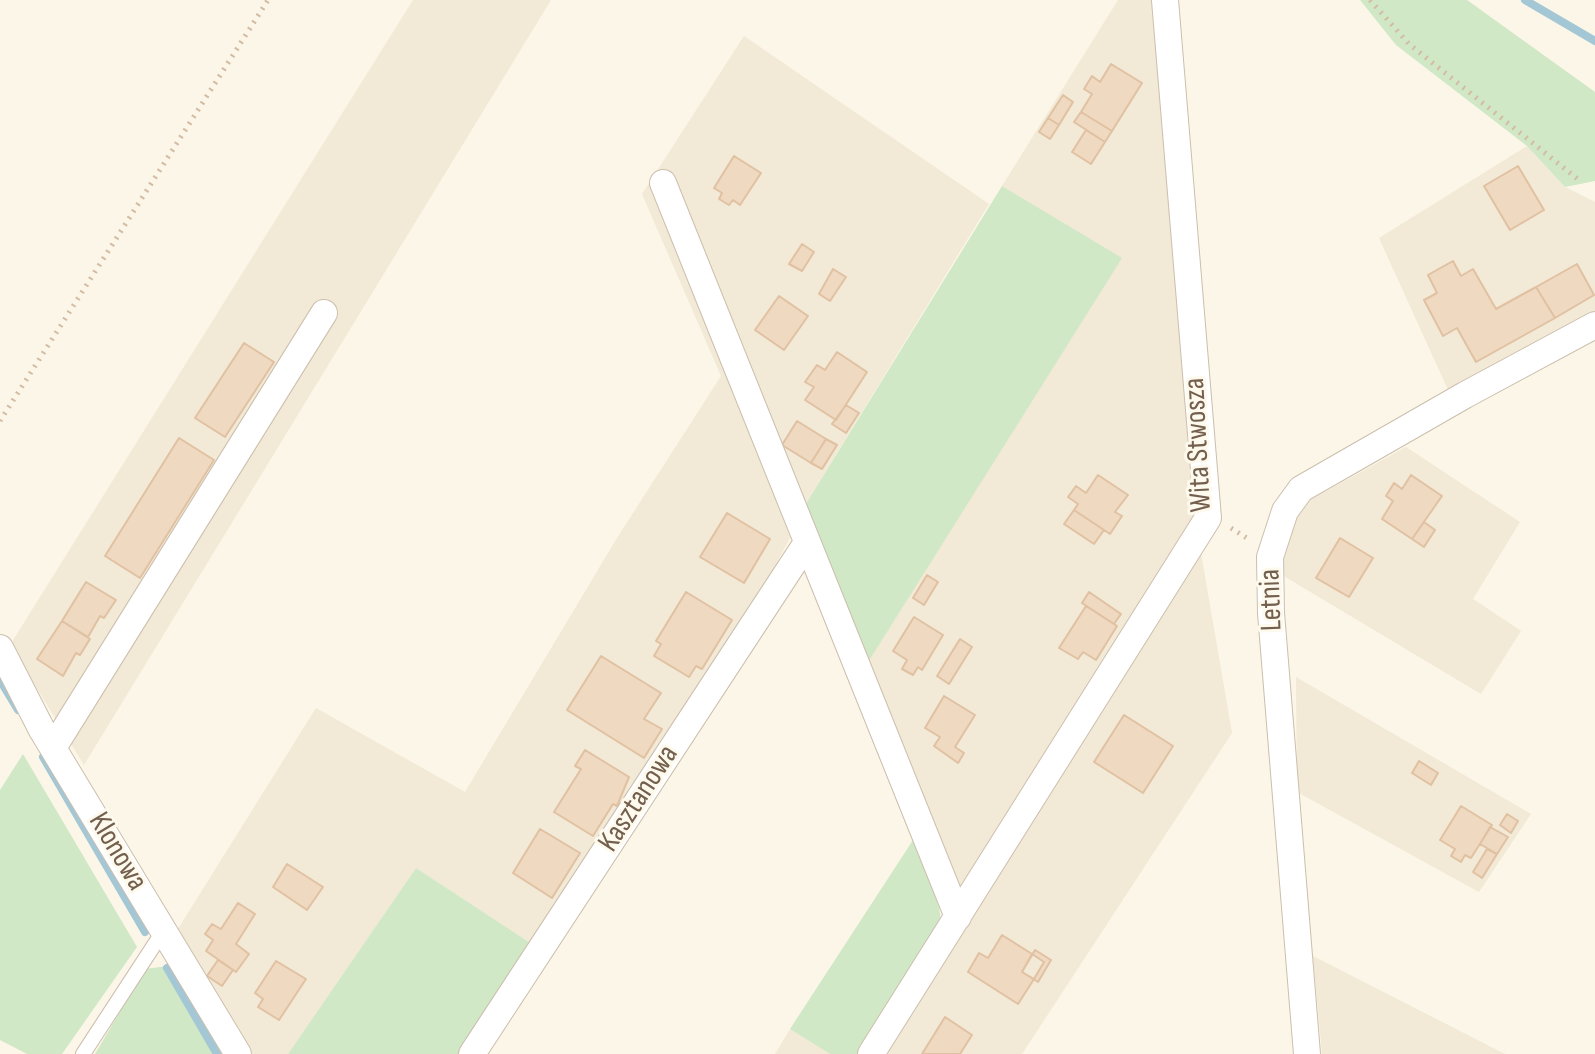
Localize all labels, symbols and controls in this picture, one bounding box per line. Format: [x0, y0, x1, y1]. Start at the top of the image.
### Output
street label: Wita Stwosza [1178, 377, 1220, 513]
street label: Letnia [1253, 568, 1291, 632]
street label: Kasztanowa [591, 739, 687, 859]
street label: Klonowa [80, 806, 154, 898]

